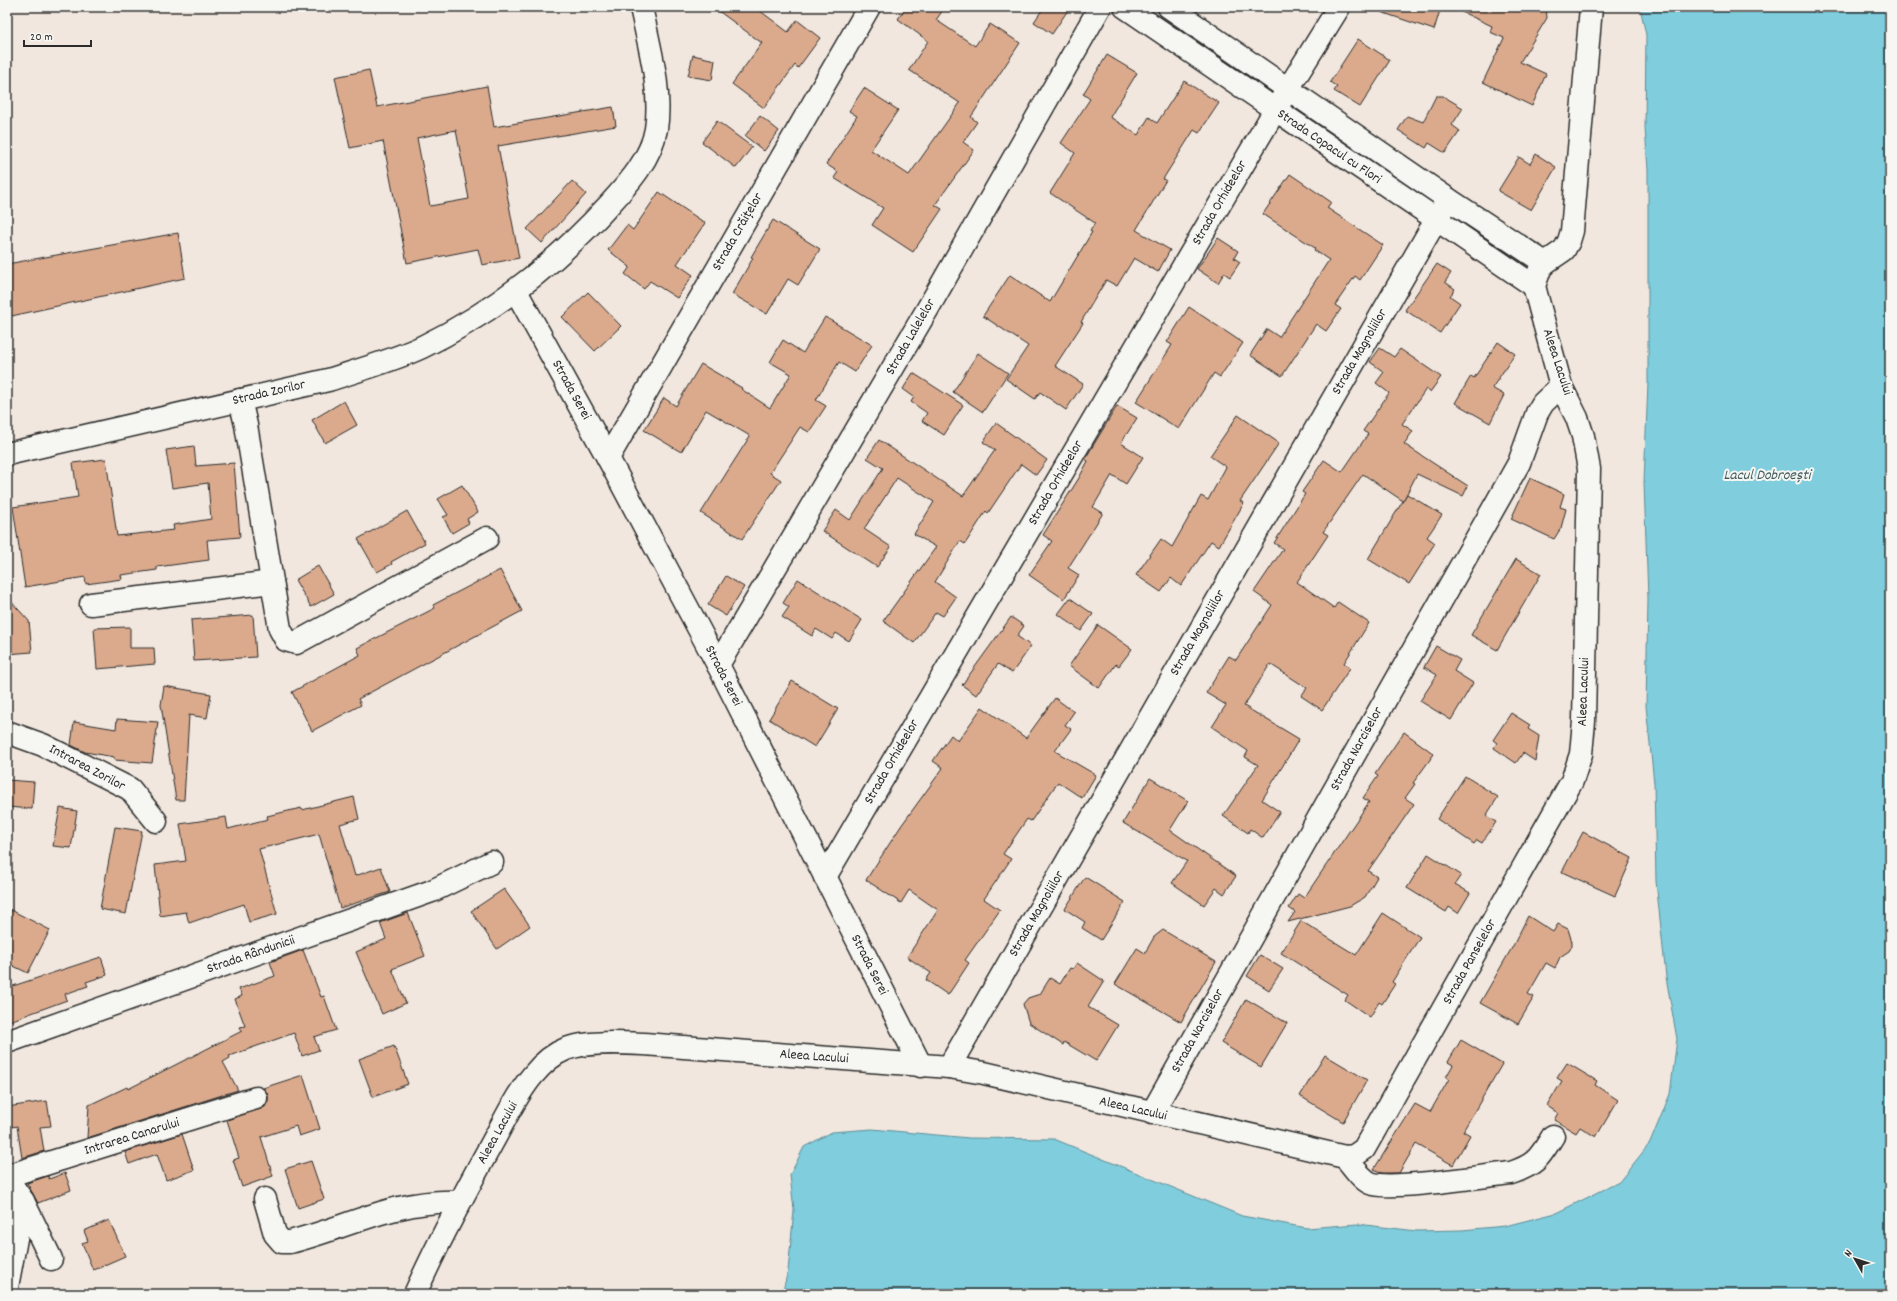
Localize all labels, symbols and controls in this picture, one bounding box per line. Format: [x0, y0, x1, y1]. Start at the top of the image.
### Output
scale bar [24, 22, 91, 48]
text: 20 m [30, 29, 53, 46]
street label: Strada Copacul cu Flori [1273, 105, 1386, 190]
street label: Strada Orhideelor [1188, 156, 1253, 249]
street label: Strada Crăițelor [708, 189, 769, 275]
street label: Strada Lalelelor [881, 294, 941, 379]
street label: Strada Magnoliilor [1327, 305, 1393, 399]
street label: Aleea Lacului [1537, 326, 1577, 398]
street label: Strada Serei [546, 356, 596, 424]
street label: Strada Zorilor [231, 375, 308, 411]
street label: Strada Orhideelor [1024, 436, 1089, 529]
water label: Lacul Dobroești [1723, 465, 1813, 487]
street label: Strada Magnoliilor [1165, 586, 1231, 680]
street label: Strada Serei [699, 642, 747, 710]
street label: Aleea Lacului [1573, 657, 1595, 727]
street label: Strada Narciselor [1326, 703, 1389, 795]
street label: Strada Orhideelor [860, 715, 925, 808]
street label: Intrarea Zorilor [45, 740, 129, 797]
street label: Strada Magnoliilor [1004, 867, 1070, 961]
street label: Strada Panselelor [1438, 915, 1502, 1008]
street label: Strada Rândunicii [204, 930, 298, 979]
street label: Strada Serei [845, 931, 893, 999]
street label: Strada Narciselor [1167, 985, 1230, 1077]
street label: Aleea Lacului [779, 1045, 850, 1069]
street label: Aleea Lacului [1097, 1092, 1169, 1127]
street label: Aleea Lacului [473, 1098, 524, 1168]
street label: Intrarea Canarului [82, 1113, 182, 1161]
north arrow [1835, 1239, 1875, 1279]
text: N [1841, 1246, 1857, 1261]

